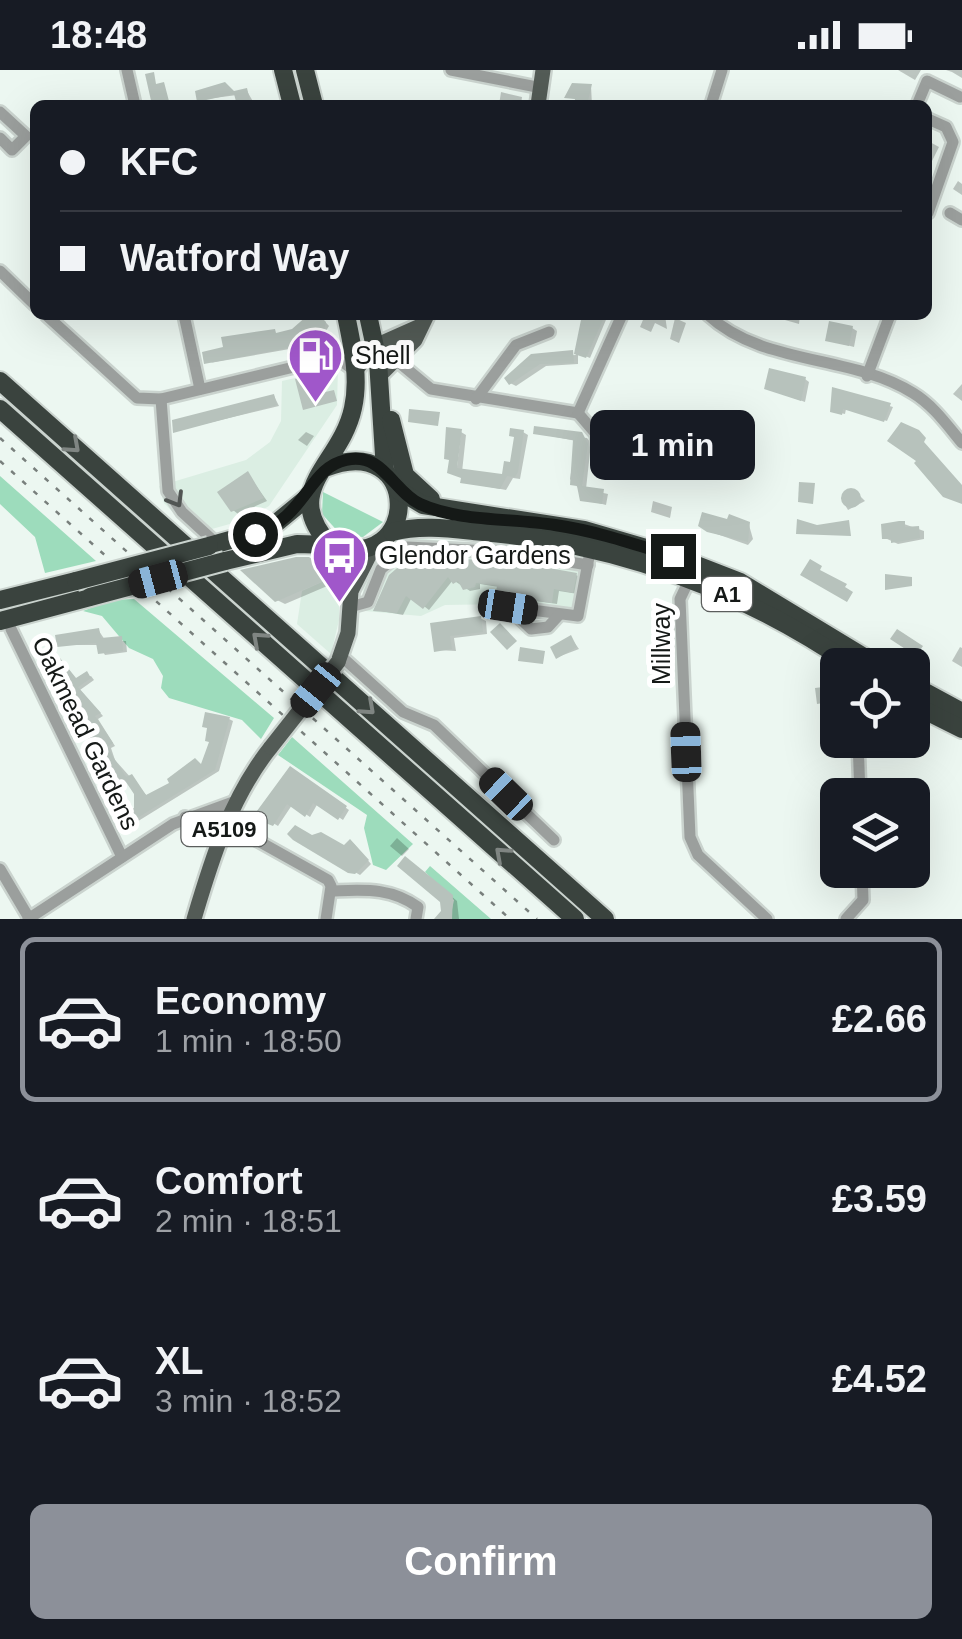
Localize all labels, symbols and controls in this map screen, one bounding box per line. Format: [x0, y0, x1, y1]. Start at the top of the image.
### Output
text: 18:48 [50, 14, 147, 56]
text: KFC [120, 141, 198, 183]
text: Watford Way [120, 237, 349, 279]
fuel station icon: Shell [286, 325, 346, 404]
place label: Shell [355, 341, 411, 369]
callout: 1 min [590, 411, 756, 481]
text: 1 min [631, 427, 714, 463]
one-way arrow [61, 434, 80, 452]
one-way arrow [164, 489, 183, 507]
route start [233, 512, 278, 557]
bus stop icon: Glendor Gardens [310, 525, 370, 604]
route end [651, 534, 696, 579]
place label: Glendor Gardens [379, 541, 571, 569]
car [125, 557, 191, 601]
road number: A1 [702, 577, 752, 611]
car [476, 587, 540, 627]
street label: Millway [647, 603, 675, 685]
street label: Oakmead Gardens [27, 632, 145, 834]
one-way arrow [252, 632, 271, 650]
map controls [820, 648, 930, 888]
button: locate [820, 648, 930, 758]
car [285, 657, 347, 723]
one-way arrow [356, 697, 375, 715]
car [670, 721, 702, 783]
car [474, 762, 538, 826]
button: layers [820, 778, 930, 888]
road number: A5109 [182, 812, 266, 846]
one-way arrow [496, 848, 514, 866]
icon: car [35, 975, 125, 1065]
text: Economy [155, 980, 326, 1022]
text: £2.66 [832, 998, 927, 1040]
text: 1 min · 18:50 [155, 1023, 342, 1059]
icon: car [35, 1155, 125, 1245]
text: Comfort [155, 1160, 303, 1202]
text: £3.59 [832, 1178, 927, 1220]
text: 2 min · 18:51 [155, 1203, 342, 1239]
icon: car [35, 1335, 125, 1425]
text: XL [155, 1340, 204, 1382]
text: £4.52 [832, 1358, 927, 1400]
text: 3 min · 18:52 [155, 1383, 342, 1419]
button: Confirm [30, 1504, 932, 1619]

